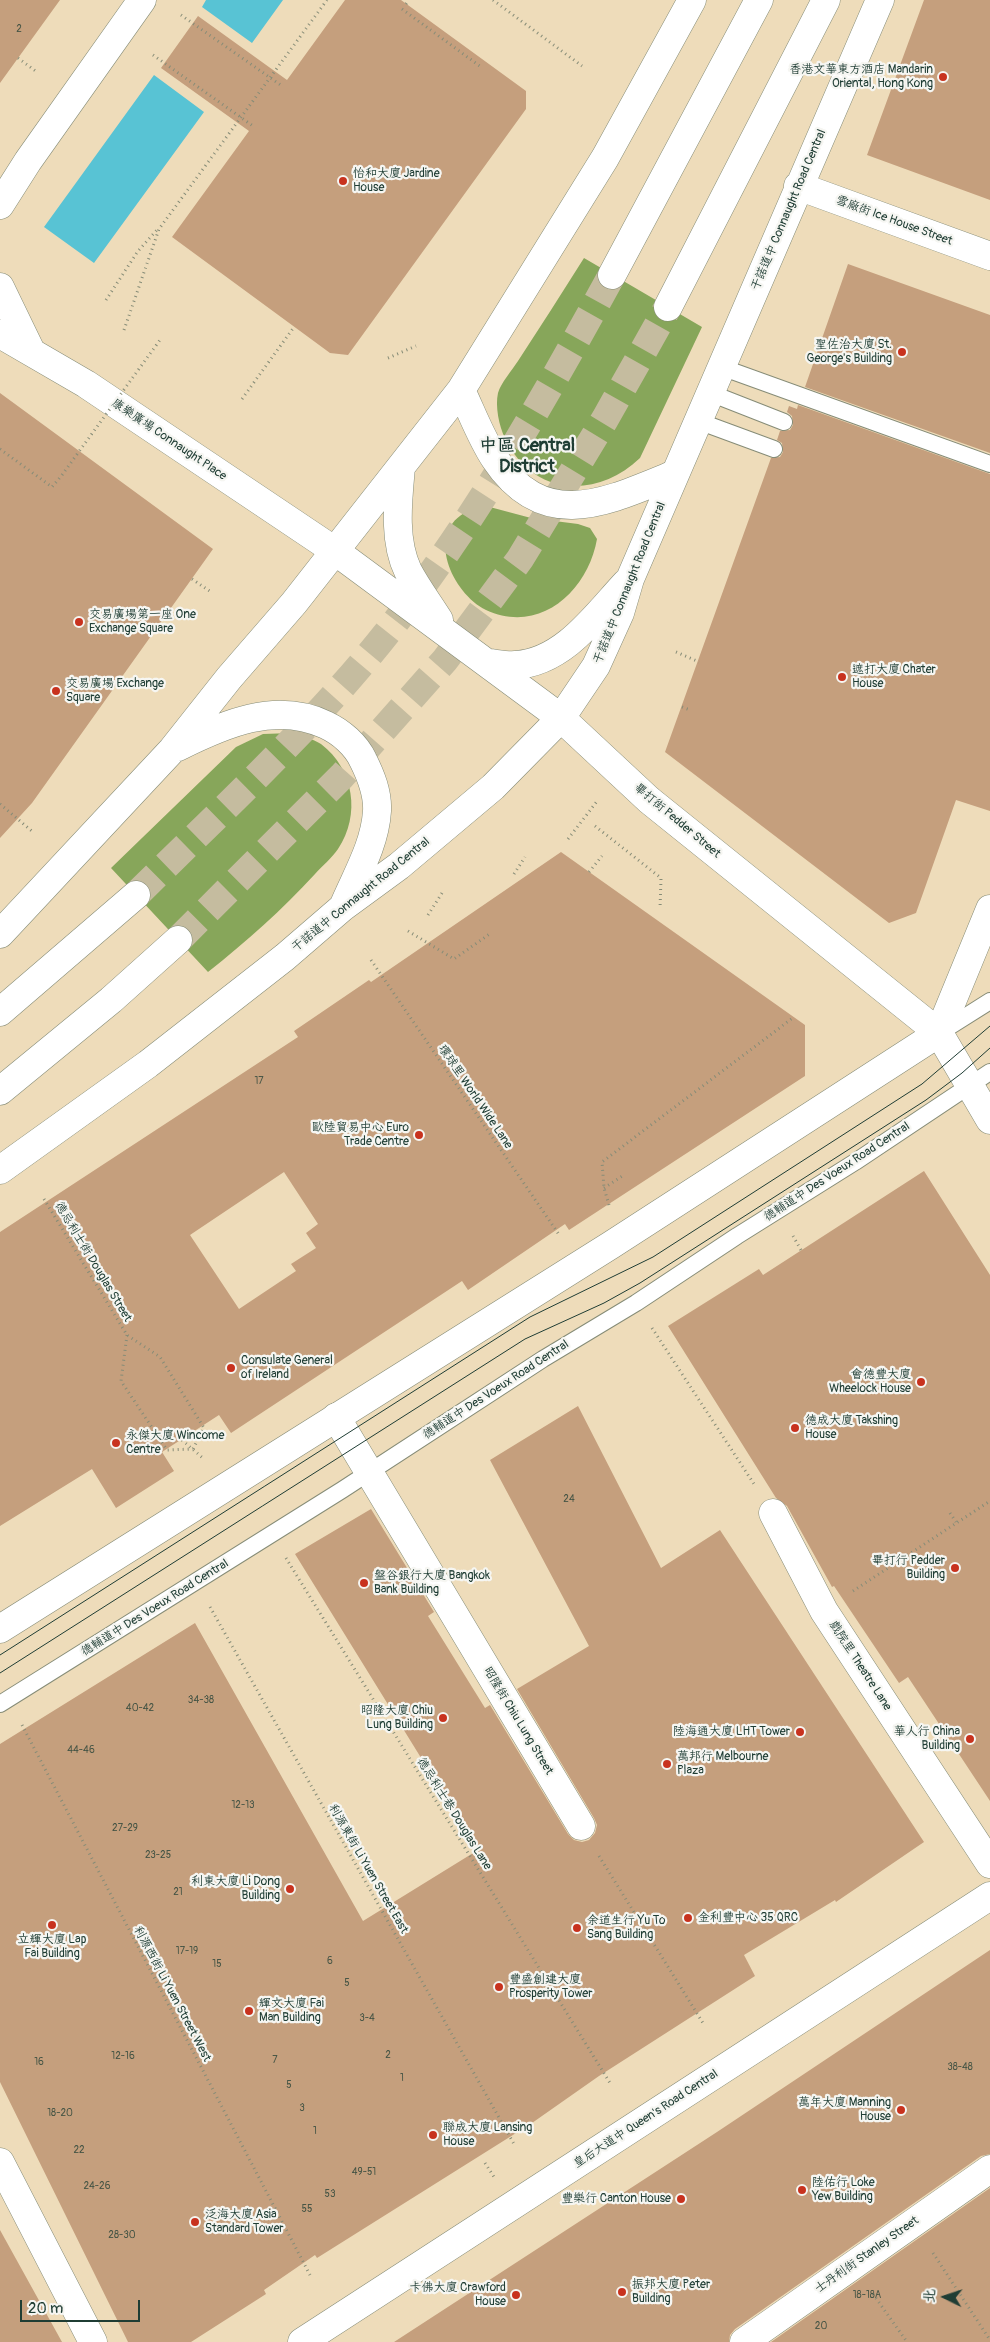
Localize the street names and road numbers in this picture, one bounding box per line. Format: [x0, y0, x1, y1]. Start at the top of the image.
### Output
street label: 干諾道中 Connaught Road Central [749, 127, 829, 293]
street label: 雪廠街 Ice House Street [834, 193, 954, 249]
street label: 康樂廣場 Connaught Place [109, 396, 229, 484]
street label: 干諾道中 Connaught Road Central [591, 500, 669, 666]
street label: 畢打街 Pedder Street [631, 781, 723, 861]
street label: 干諾道中 Connaught Road Central [289, 835, 433, 955]
street label: 環球里 World Wide Lane [435, 1042, 515, 1152]
street label: 德輔道中 Des Voeux Road Central [761, 1119, 913, 1225]
street label: 德忌利士街 Douglas Street [51, 1199, 135, 1325]
street label: 德輔道中 Des Voeux Road Central [420, 1337, 572, 1443]
street label: 德輔道中 Des Voeux Road Central [79, 1557, 231, 1659]
street label: 戲院里 Theatre Lane [826, 1618, 894, 1714]
street label: 昭隆街 Chiu Lung Street [480, 1664, 556, 1778]
street label: 德忌利士巷 Douglas Lane [414, 1755, 494, 1873]
street label: 利源東街 Li Yuen Street East [325, 1802, 411, 1936]
street label: 利源西街 Li Yuen Street West [130, 1924, 214, 2064]
street label: 皇后大道中 Queen's Road Central [571, 2067, 721, 2171]
street label: 士丹利街 Stanley Street [812, 2214, 922, 2296]

